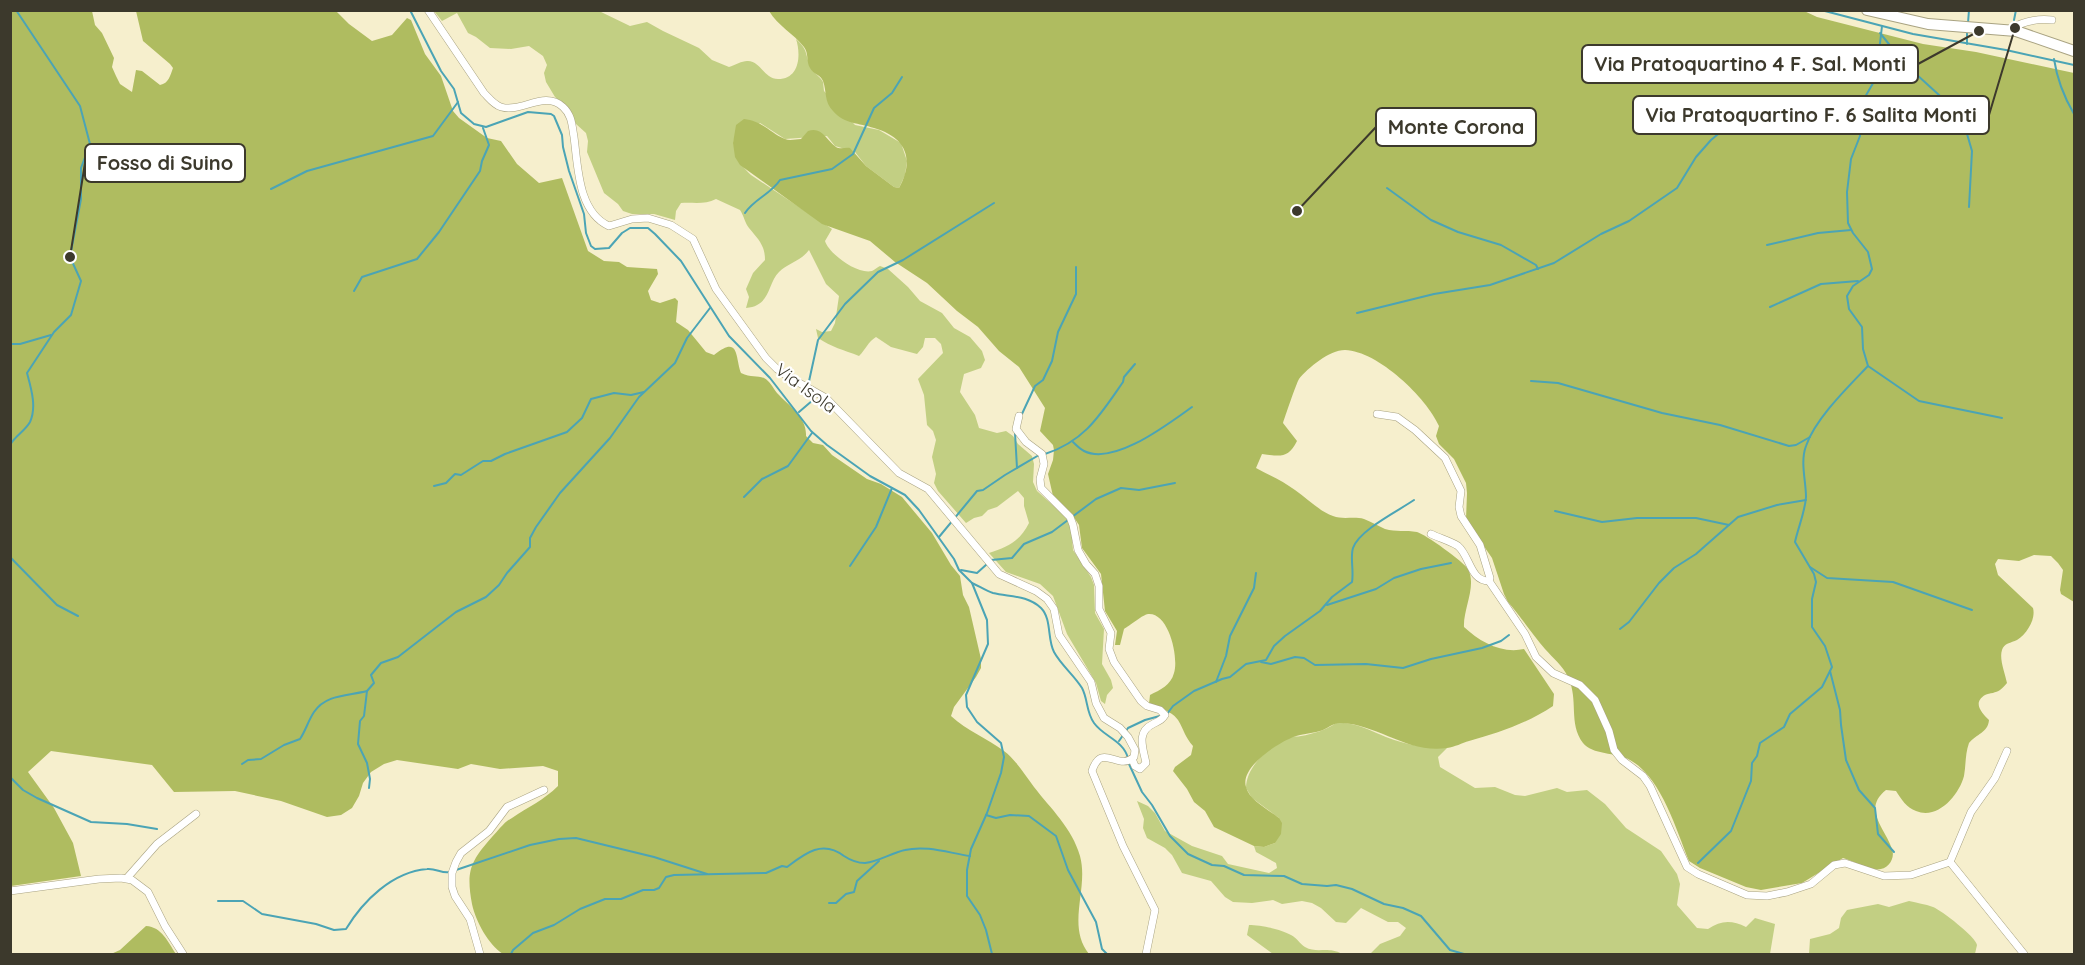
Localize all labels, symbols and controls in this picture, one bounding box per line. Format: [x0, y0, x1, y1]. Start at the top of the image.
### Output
callout: Via Pratoquartino 4 F. Sal. Monti [1582, 45, 1918, 83]
text: Via Pratoquartino 4 F. Sal. Monti [1594, 51, 1906, 76]
callout: Via Pratoquartino F. 6 Salita Monti [1633, 96, 1989, 134]
text: Via Pratoquartino F. 6 Salita Monti [1645, 102, 1977, 127]
callout: Monte Corona [1376, 108, 1536, 146]
text: Monte Corona [1388, 114, 1524, 139]
callout: Fosso di Suino [85, 144, 245, 182]
text: Fosso di Suino [97, 150, 233, 175]
street label: Via Isola [771, 358, 841, 418]

